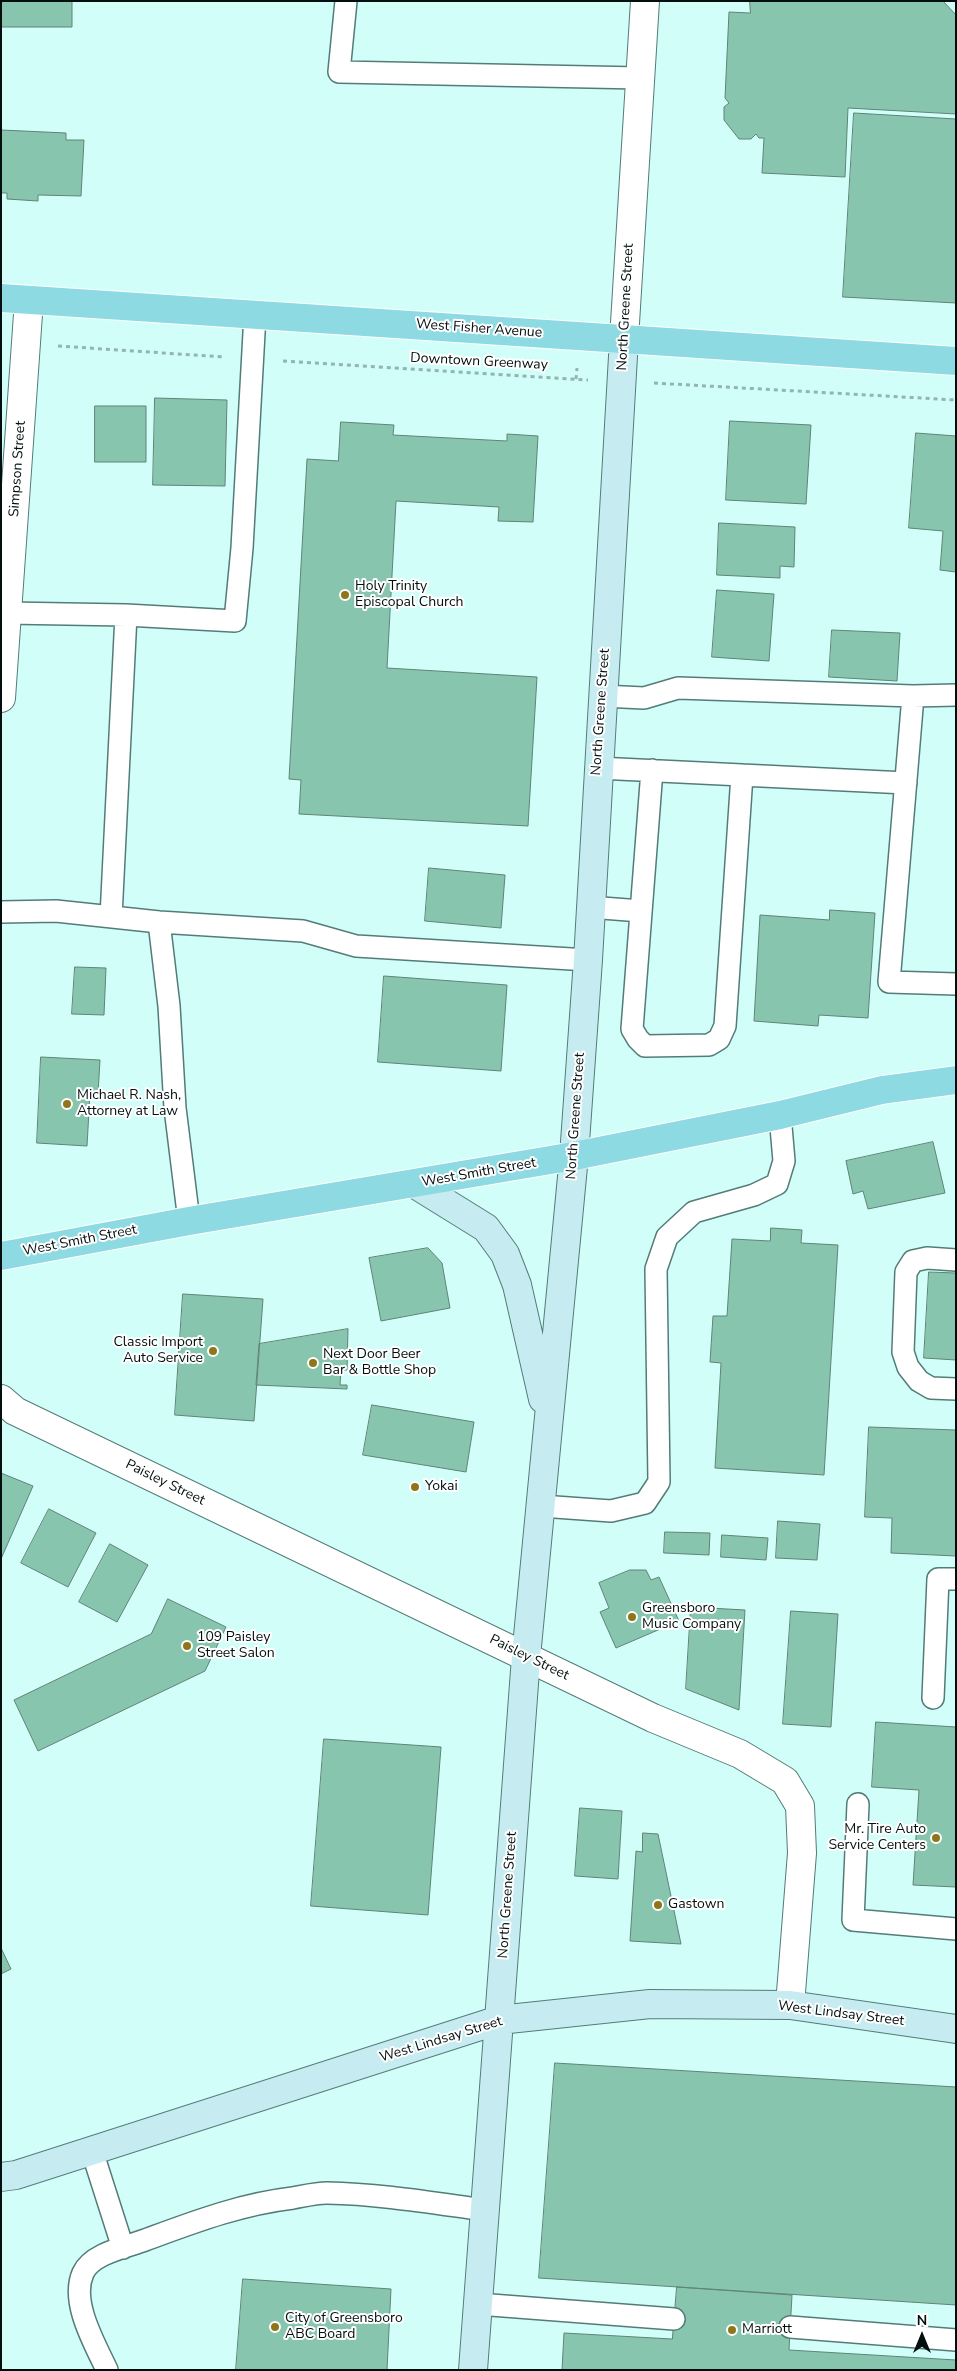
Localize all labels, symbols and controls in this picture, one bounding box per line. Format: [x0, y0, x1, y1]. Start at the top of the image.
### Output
street label: North Greene Street [614, 243, 638, 371]
street label: West Fisher Avenue [415, 316, 543, 342]
street label: Downtown Greenway [410, 350, 548, 374]
street label: Simpson Street [6, 420, 30, 518]
place label: Holy Trinity Episcopal Church [355, 579, 463, 612]
marker: Holy Trinity Episcopal Church [339, 589, 351, 601]
street label: North Greene Street [588, 648, 614, 776]
street label: North Greene Street [563, 1052, 589, 1180]
place label: Michael R. Nash, Attorney at Law [77, 1088, 181, 1120]
marker: Michael R. Nash, Attorney at Law [61, 1098, 73, 1110]
street label: West Smith Street [421, 1155, 537, 1191]
street label: West Smith Street [22, 1222, 138, 1260]
place label: Classic Import Auto Service [113, 1335, 203, 1368]
marker: Classic Import Auto Service [207, 1345, 219, 1357]
place label: Next Door Beer Bar & Bottle Shop [323, 1347, 436, 1380]
marker: Next Door Beer Bar & Bottle Shop [307, 1357, 319, 1369]
street label: Paisley Street [123, 1457, 207, 1509]
place label: Yokai [425, 1479, 458, 1495]
marker: Yokai [409, 1481, 421, 1493]
place label: Greensboro Music Company [642, 1601, 741, 1634]
marker: Greensboro Music Company [626, 1611, 638, 1623]
place label: 109 Paisley Street Salon [197, 1630, 275, 1662]
street label: Paisley Street [487, 1632, 571, 1684]
marker: 109 Paisley Street Salon [181, 1640, 193, 1652]
place label: Mr. Tire Auto Service Centers [828, 1822, 926, 1854]
street label: North Greene Street [495, 1831, 521, 1959]
marker: Mr. Tire Auto Service Centers [930, 1832, 942, 1844]
place label: Gastown [668, 1897, 724, 1913]
marker: Gastown [652, 1899, 664, 1911]
street label: West Lindsay Street [777, 1998, 905, 2030]
street label: West Lindsay Street [378, 2013, 504, 2067]
place label: City of Greensboro ABC Board [285, 2311, 403, 2344]
north arrow [897, 2311, 947, 2361]
text: N [917, 2311, 927, 2330]
marker: City of Greensboro ABC Board [269, 2321, 281, 2333]
place label: Marriott [742, 2322, 792, 2338]
marker: Marriott [726, 2324, 738, 2336]

